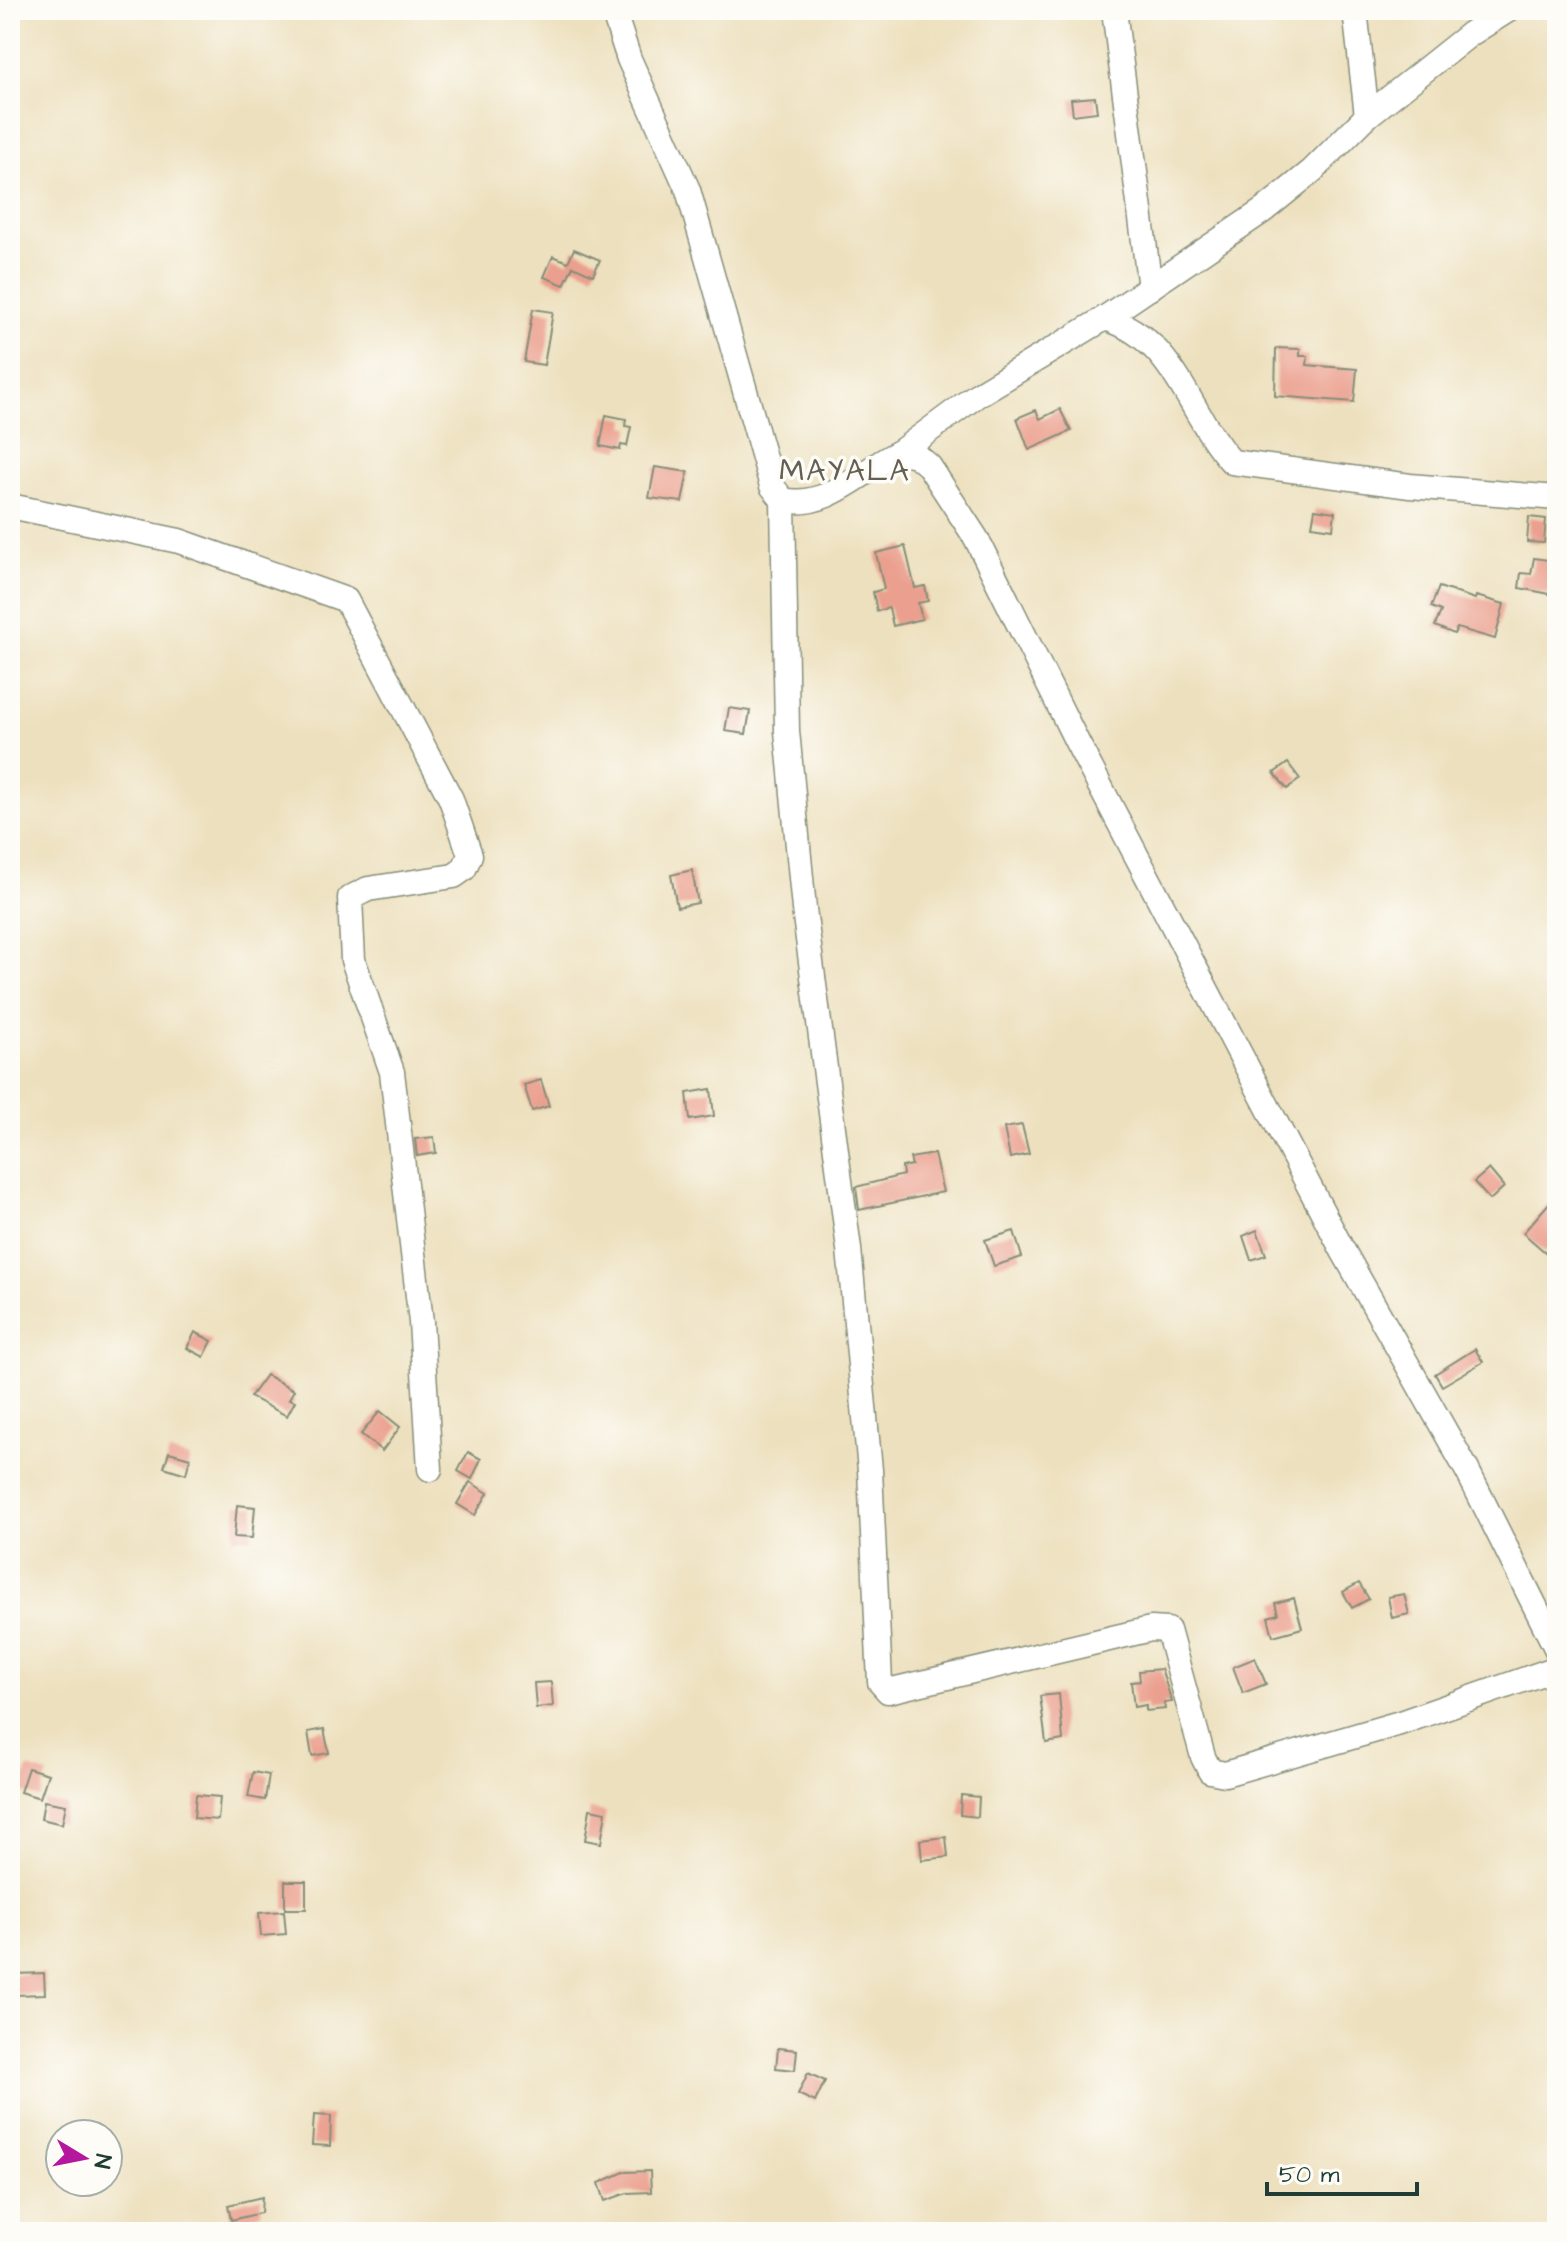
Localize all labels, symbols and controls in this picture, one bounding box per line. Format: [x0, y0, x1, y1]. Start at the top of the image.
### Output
district label: MAYALA [779, 450, 911, 492]
north arrow [44, 2118, 124, 2198]
scale bar [1267, 2146, 1417, 2196]
text: N [86, 2152, 119, 2171]
text: 50 m [1279, 2158, 1340, 2192]

